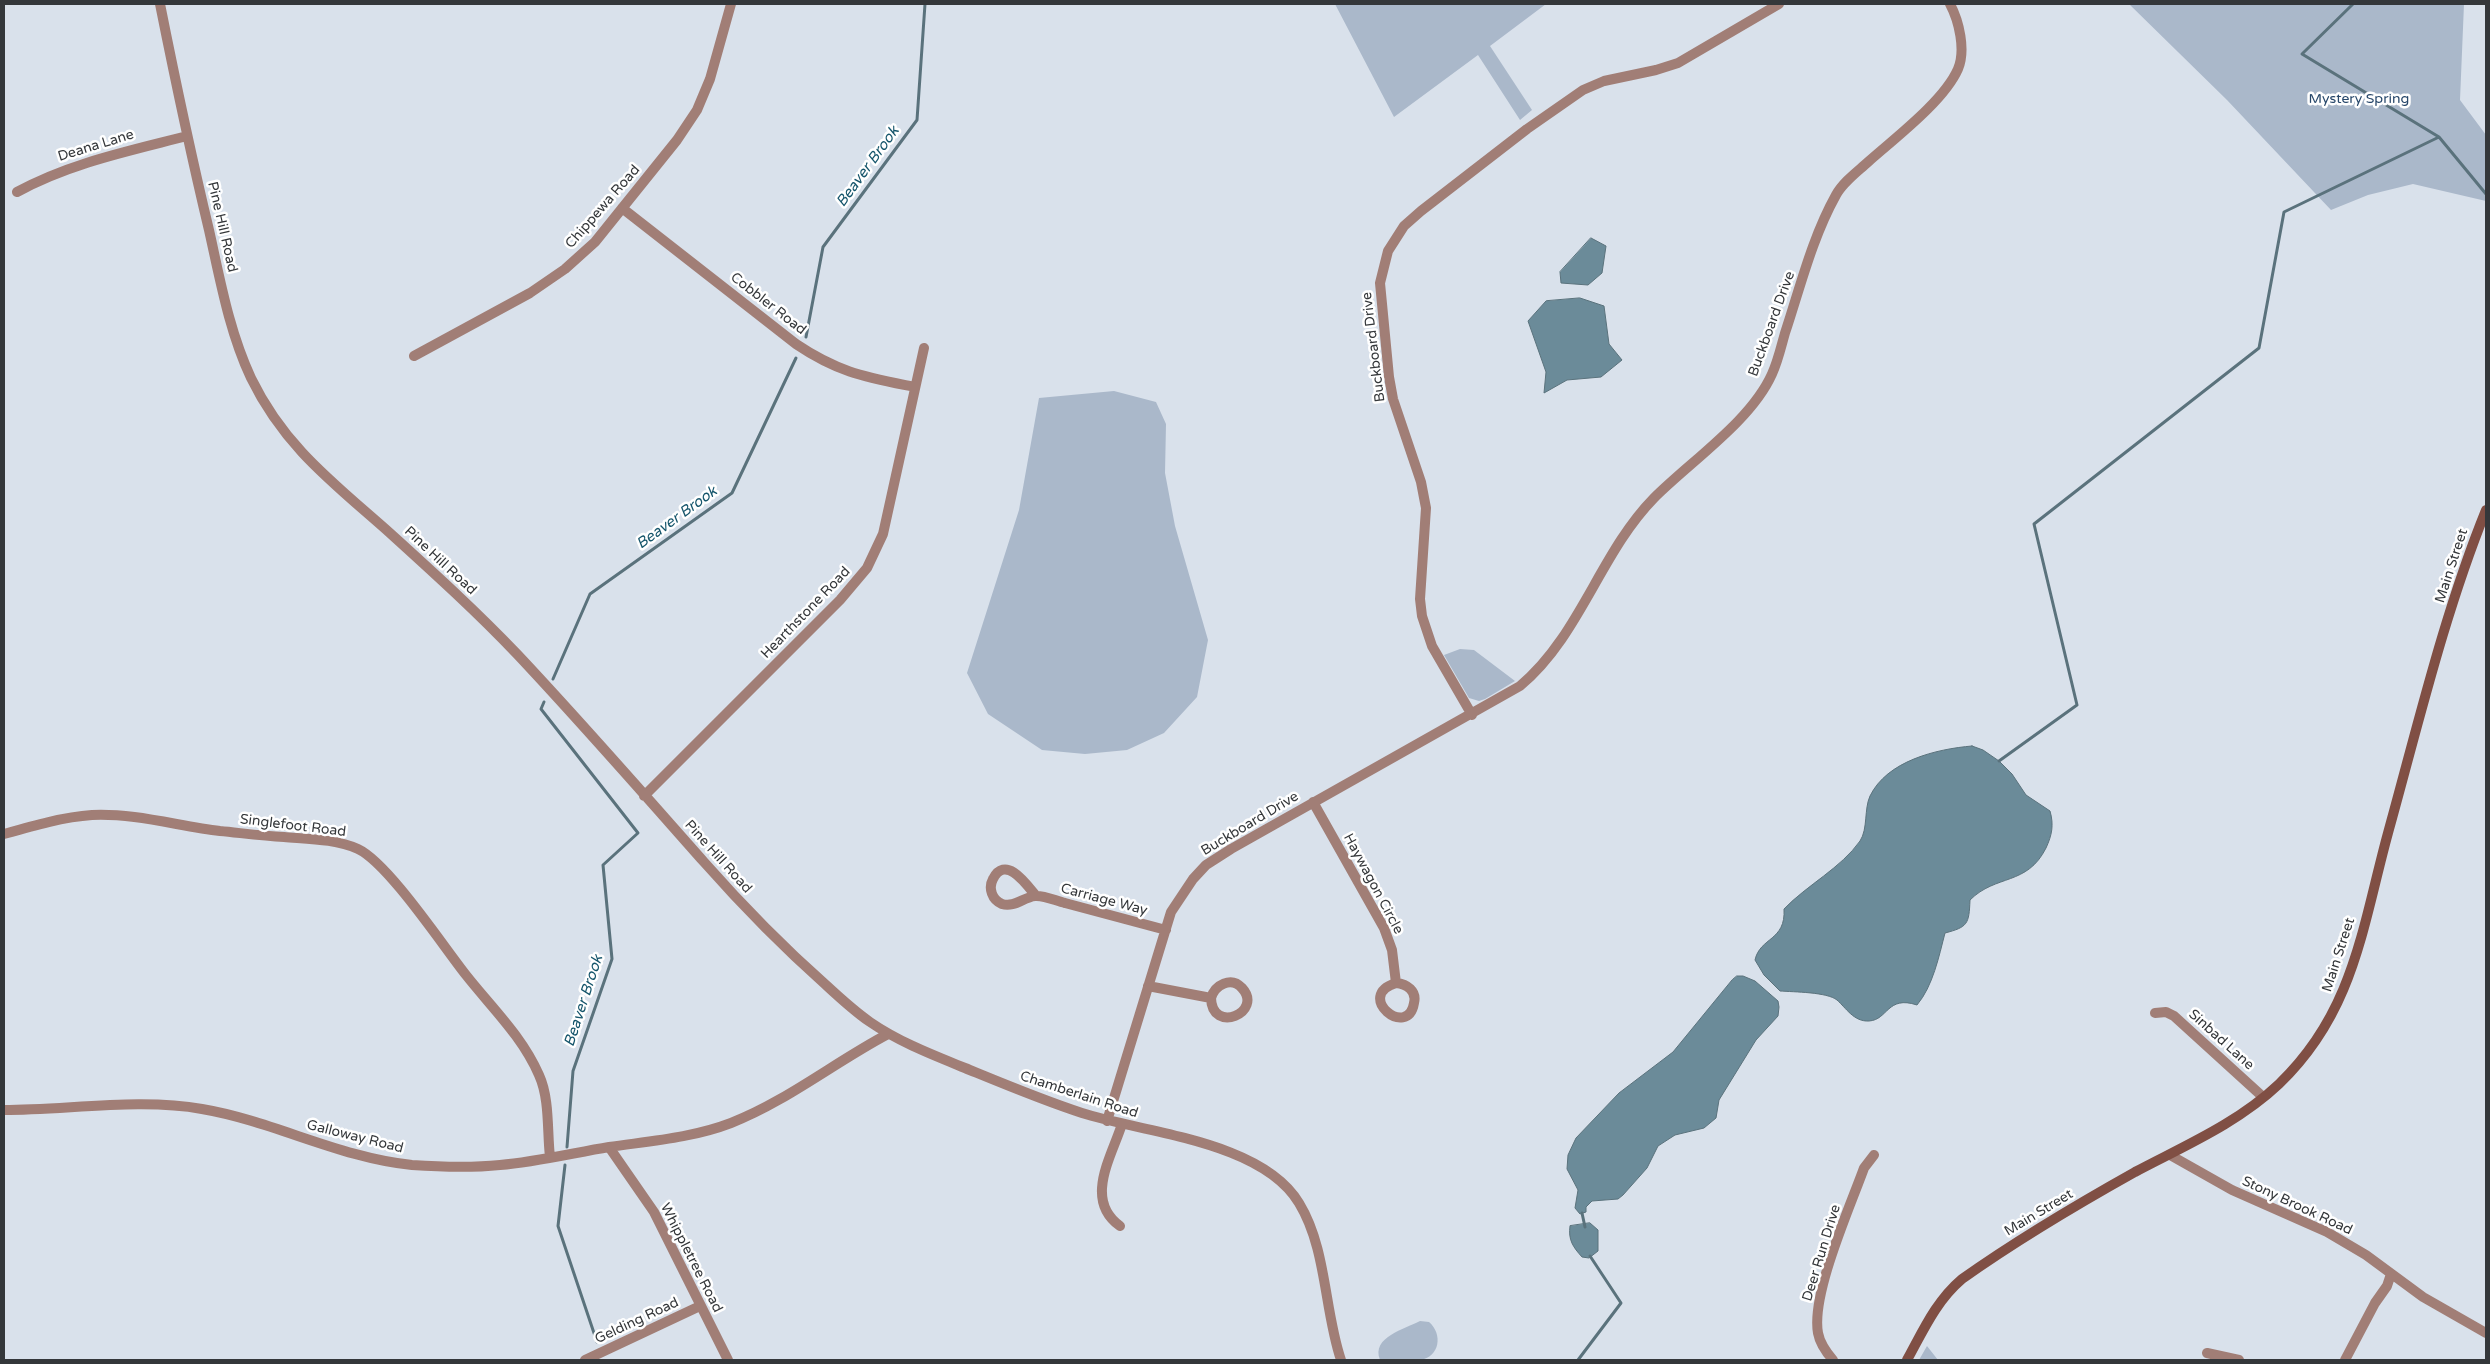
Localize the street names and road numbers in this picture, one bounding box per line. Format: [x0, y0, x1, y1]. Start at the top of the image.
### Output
street label: Deana Lane [56, 126, 136, 166]
street label: Chippewa Road [562, 162, 644, 252]
street label: Pine Hill Road [203, 180, 241, 274]
street label: Cobbler Road [727, 269, 809, 339]
street label: Buckboard Drive [1745, 269, 1799, 379]
street label: Buckboard Drive [1359, 291, 1389, 403]
street label: Pine Hill Road [400, 523, 480, 599]
street label: Main Street [2432, 527, 2472, 605]
street label: Hearthstone Road [758, 564, 854, 662]
street label: Buckboard Drive [1198, 788, 1302, 860]
street label: Singlefoot Road [239, 811, 347, 841]
street label: Pine Hill Road [681, 817, 755, 897]
street label: Haywagon Circle [1339, 831, 1407, 937]
street label: Carriage Way [1059, 880, 1149, 920]
street label: Main Street [2319, 916, 2359, 994]
street label: Sinbad Lane [2185, 1006, 2257, 1074]
street label: Chamberlain Road [1018, 1068, 1140, 1122]
street label: Galloway Road [305, 1117, 405, 1157]
street label: Stony Brook Road [2239, 1173, 2355, 1239]
street label: Main Street [2002, 1186, 2076, 1240]
street label: Whippletree Road [656, 1201, 726, 1315]
street label: Deer Run Drive [1799, 1203, 1845, 1303]
street label: Gelding Road [592, 1294, 682, 1348]

